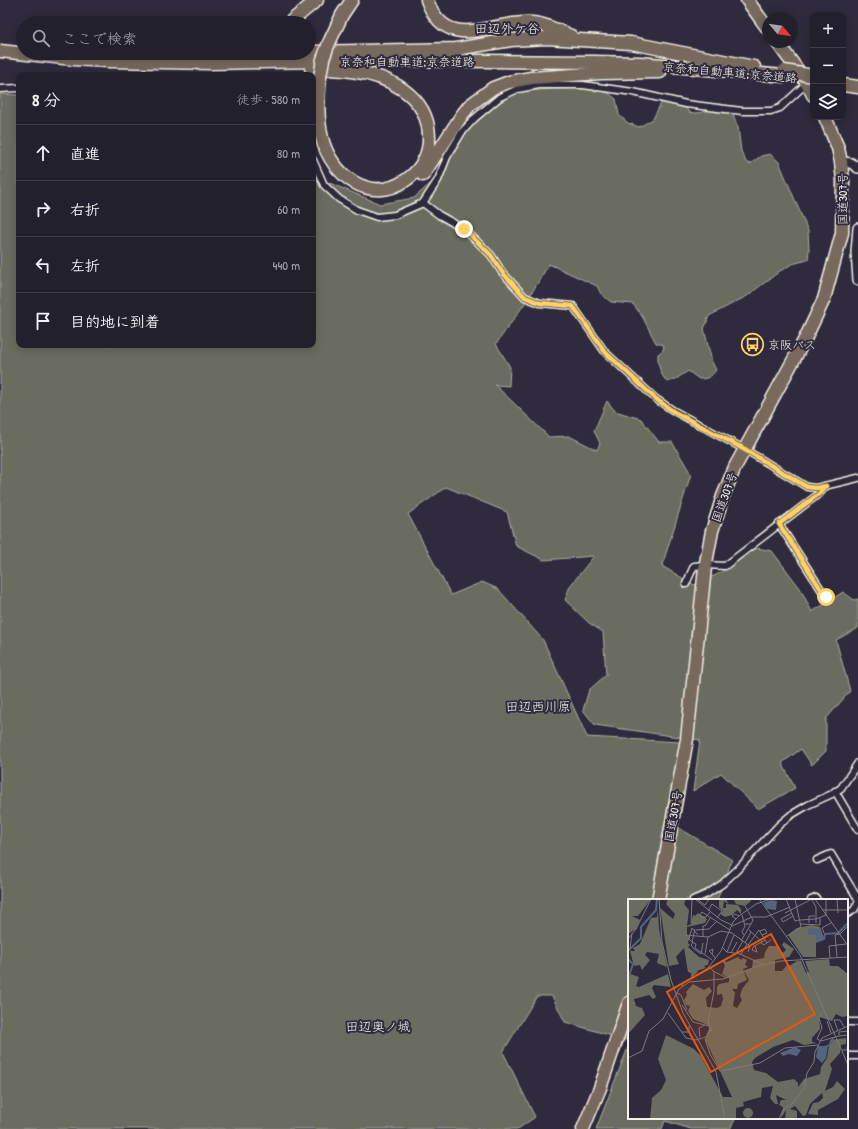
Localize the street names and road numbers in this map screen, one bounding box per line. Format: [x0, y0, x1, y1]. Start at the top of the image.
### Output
street label: 京奈和自動車道;京奈道路 [340, 53, 474, 70]
street label: 京奈和自動車道;京奈道路 [662, 58, 798, 86]
street label: 国道307号 [834, 173, 851, 225]
street label: 国道307号 [707, 469, 741, 525]
street label: 国道307号 [660, 789, 686, 843]

